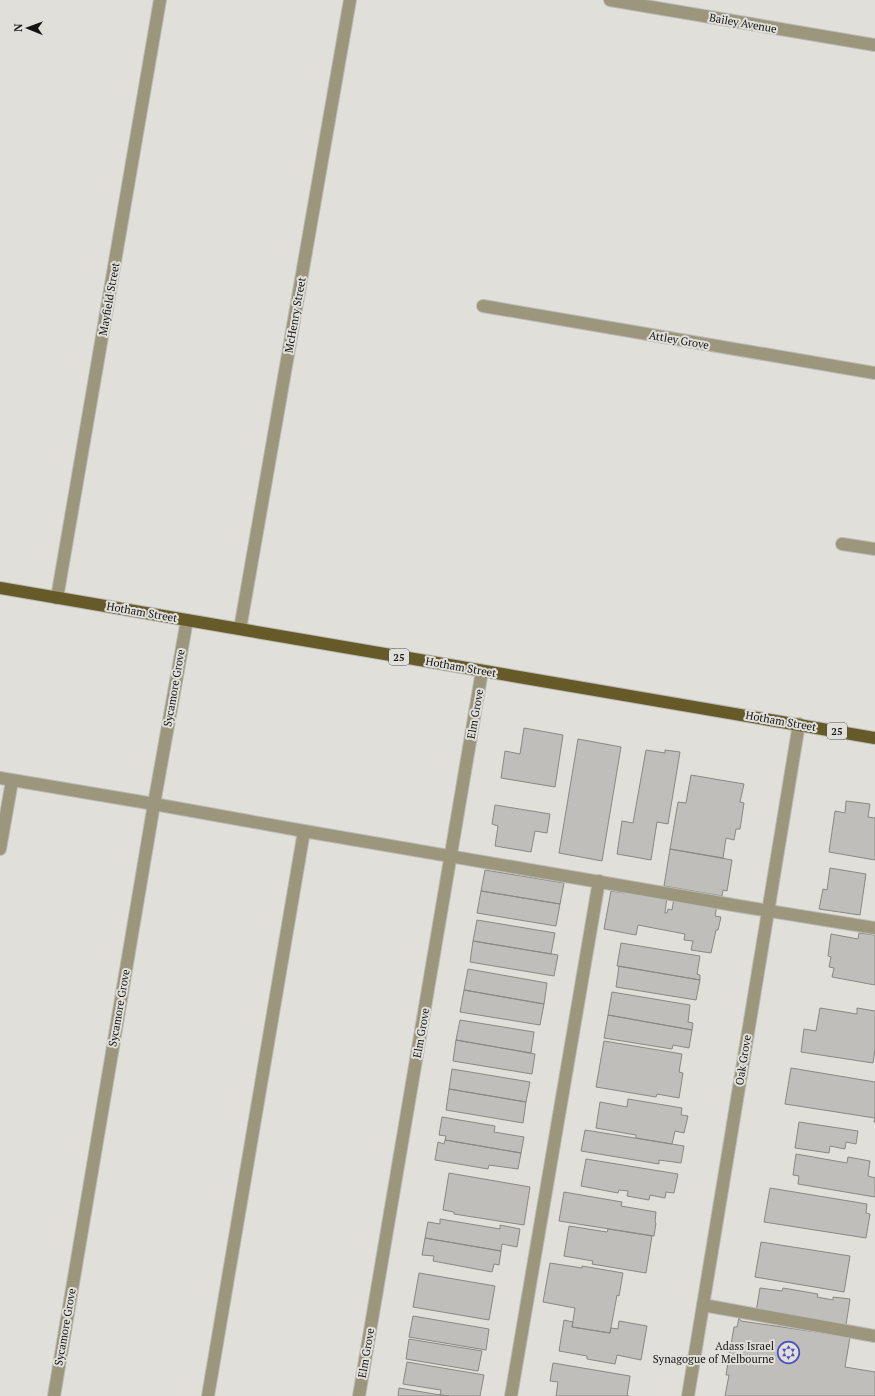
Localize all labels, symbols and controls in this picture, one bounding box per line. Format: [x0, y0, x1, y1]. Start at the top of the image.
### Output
north arrow [8, 8, 48, 48]
street label: Bailey Avenue [708, 10, 778, 36]
text: N [11, 23, 25, 32]
street label: Mayfield Street [96, 261, 122, 337]
street label: McHenry Street [281, 276, 309, 354]
street label: Attley Grove [648, 328, 711, 352]
street label: Hotham Street [106, 599, 178, 625]
street label: Sycamore Grove [160, 648, 188, 728]
road number: 25 [389, 649, 409, 665]
street label: Hotham Street [425, 654, 497, 680]
street label: Elm Grove [464, 687, 486, 740]
street label: Hotham Street [745, 708, 817, 734]
road number: 25 [827, 723, 847, 739]
street label: Sycamore Grove [105, 968, 133, 1048]
street label: Elm Grove [410, 1006, 432, 1059]
street label: Oak Grove [732, 1033, 754, 1086]
street label: Sycamore Grove [51, 1287, 79, 1367]
street label: Elm Grove [355, 1326, 377, 1379]
place label: Adass Israel Synagogue of Melbourne [653, 1339, 774, 1366]
synagogue icon: Adass Israel Synagogue of Melbourne [776, 1339, 802, 1365]

